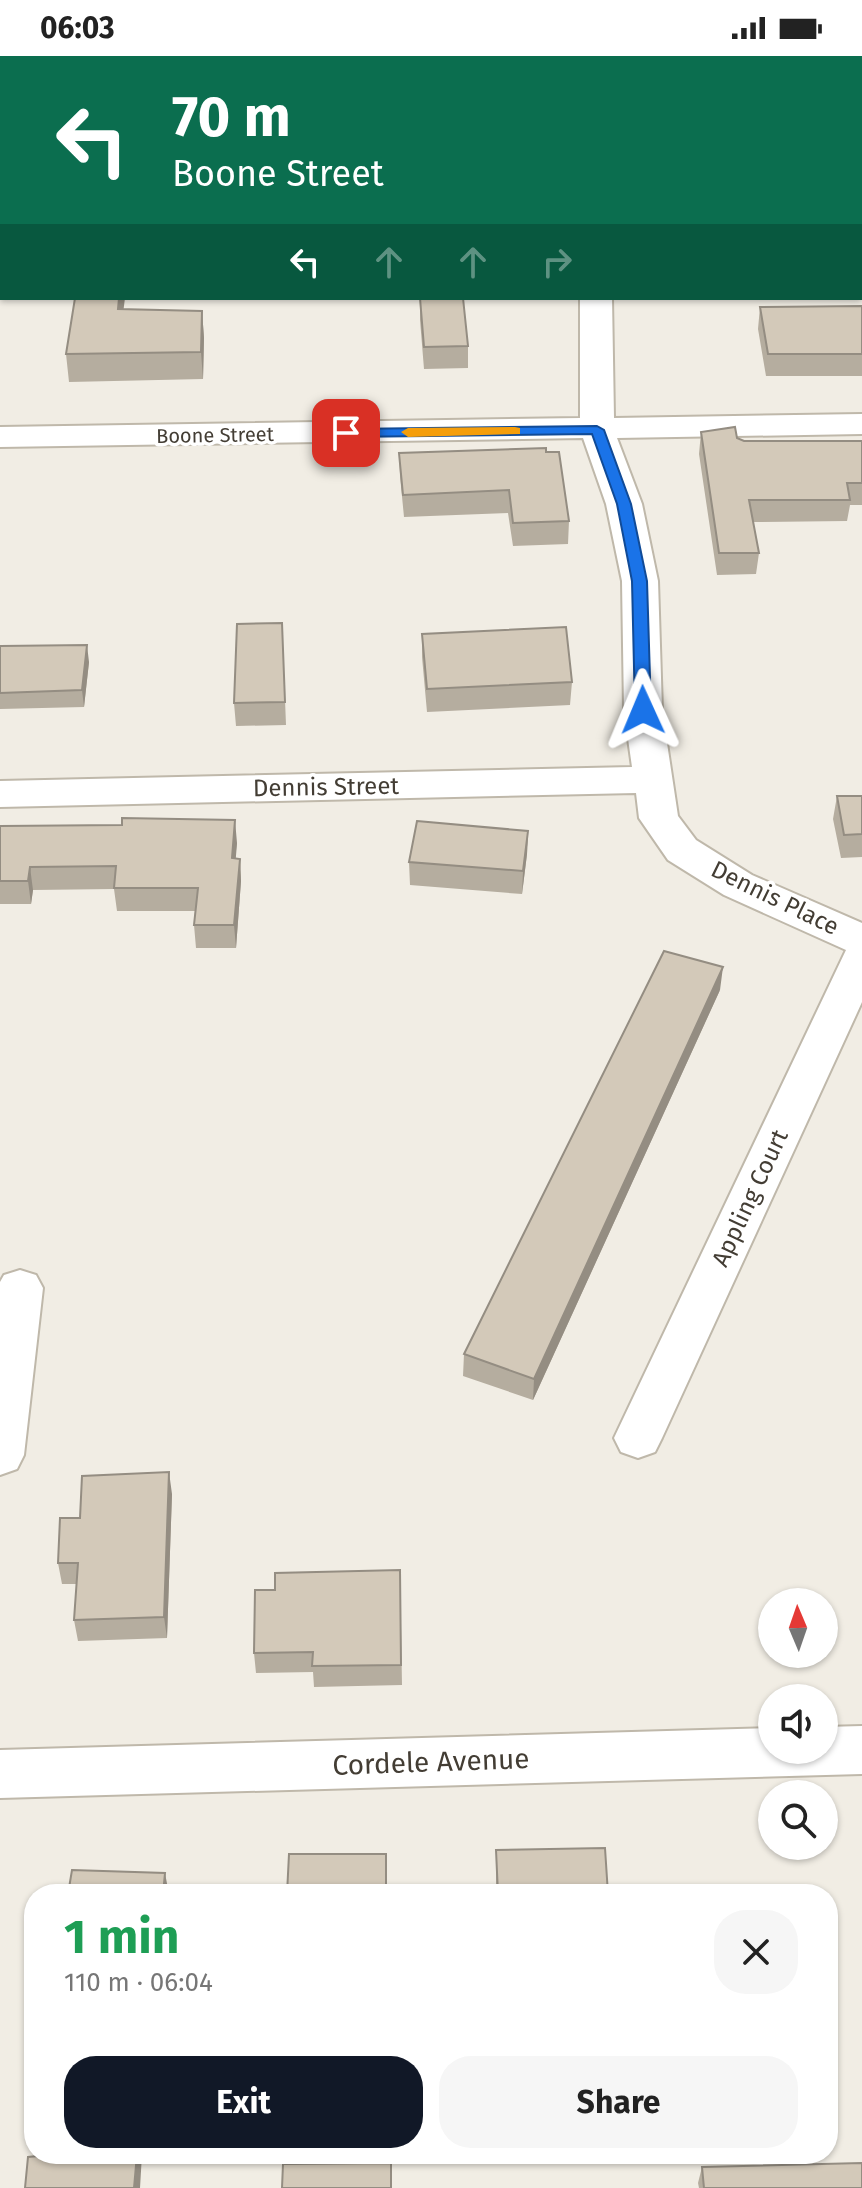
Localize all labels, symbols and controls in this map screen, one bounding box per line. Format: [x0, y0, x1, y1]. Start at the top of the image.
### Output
text: 06:03 [40, 10, 115, 46]
text: 70 m [172, 84, 291, 151]
icon: left [40, 88, 144, 192]
text: Boone Street [172, 152, 384, 196]
icon: left [283, 240, 327, 284]
icon: ahead [367, 240, 411, 284]
icon: ahead [451, 240, 495, 284]
icon: right [535, 240, 579, 284]
pin [312, 399, 380, 467]
icon: arrive [324, 411, 368, 455]
street label: Boone Street [156, 422, 275, 448]
position arrow [601, 668, 685, 752]
street label: Dennis Street [253, 772, 400, 802]
street label: Dennis Place [707, 855, 843, 941]
street label: Appling Court [706, 1125, 794, 1271]
north arrow [758, 1588, 838, 1668]
map controls [758, 1588, 838, 1860]
button: sound [758, 1684, 838, 1764]
street label: Cordele Avenue [332, 1742, 530, 1782]
button: search [758, 1780, 838, 1860]
text: 1 min [64, 1908, 179, 1966]
button: close [714, 1910, 798, 1994]
text: 110 m · 06:04 [64, 1967, 213, 1998]
button: Exit [64, 2056, 423, 2148]
button: Share [439, 2056, 798, 2148]

